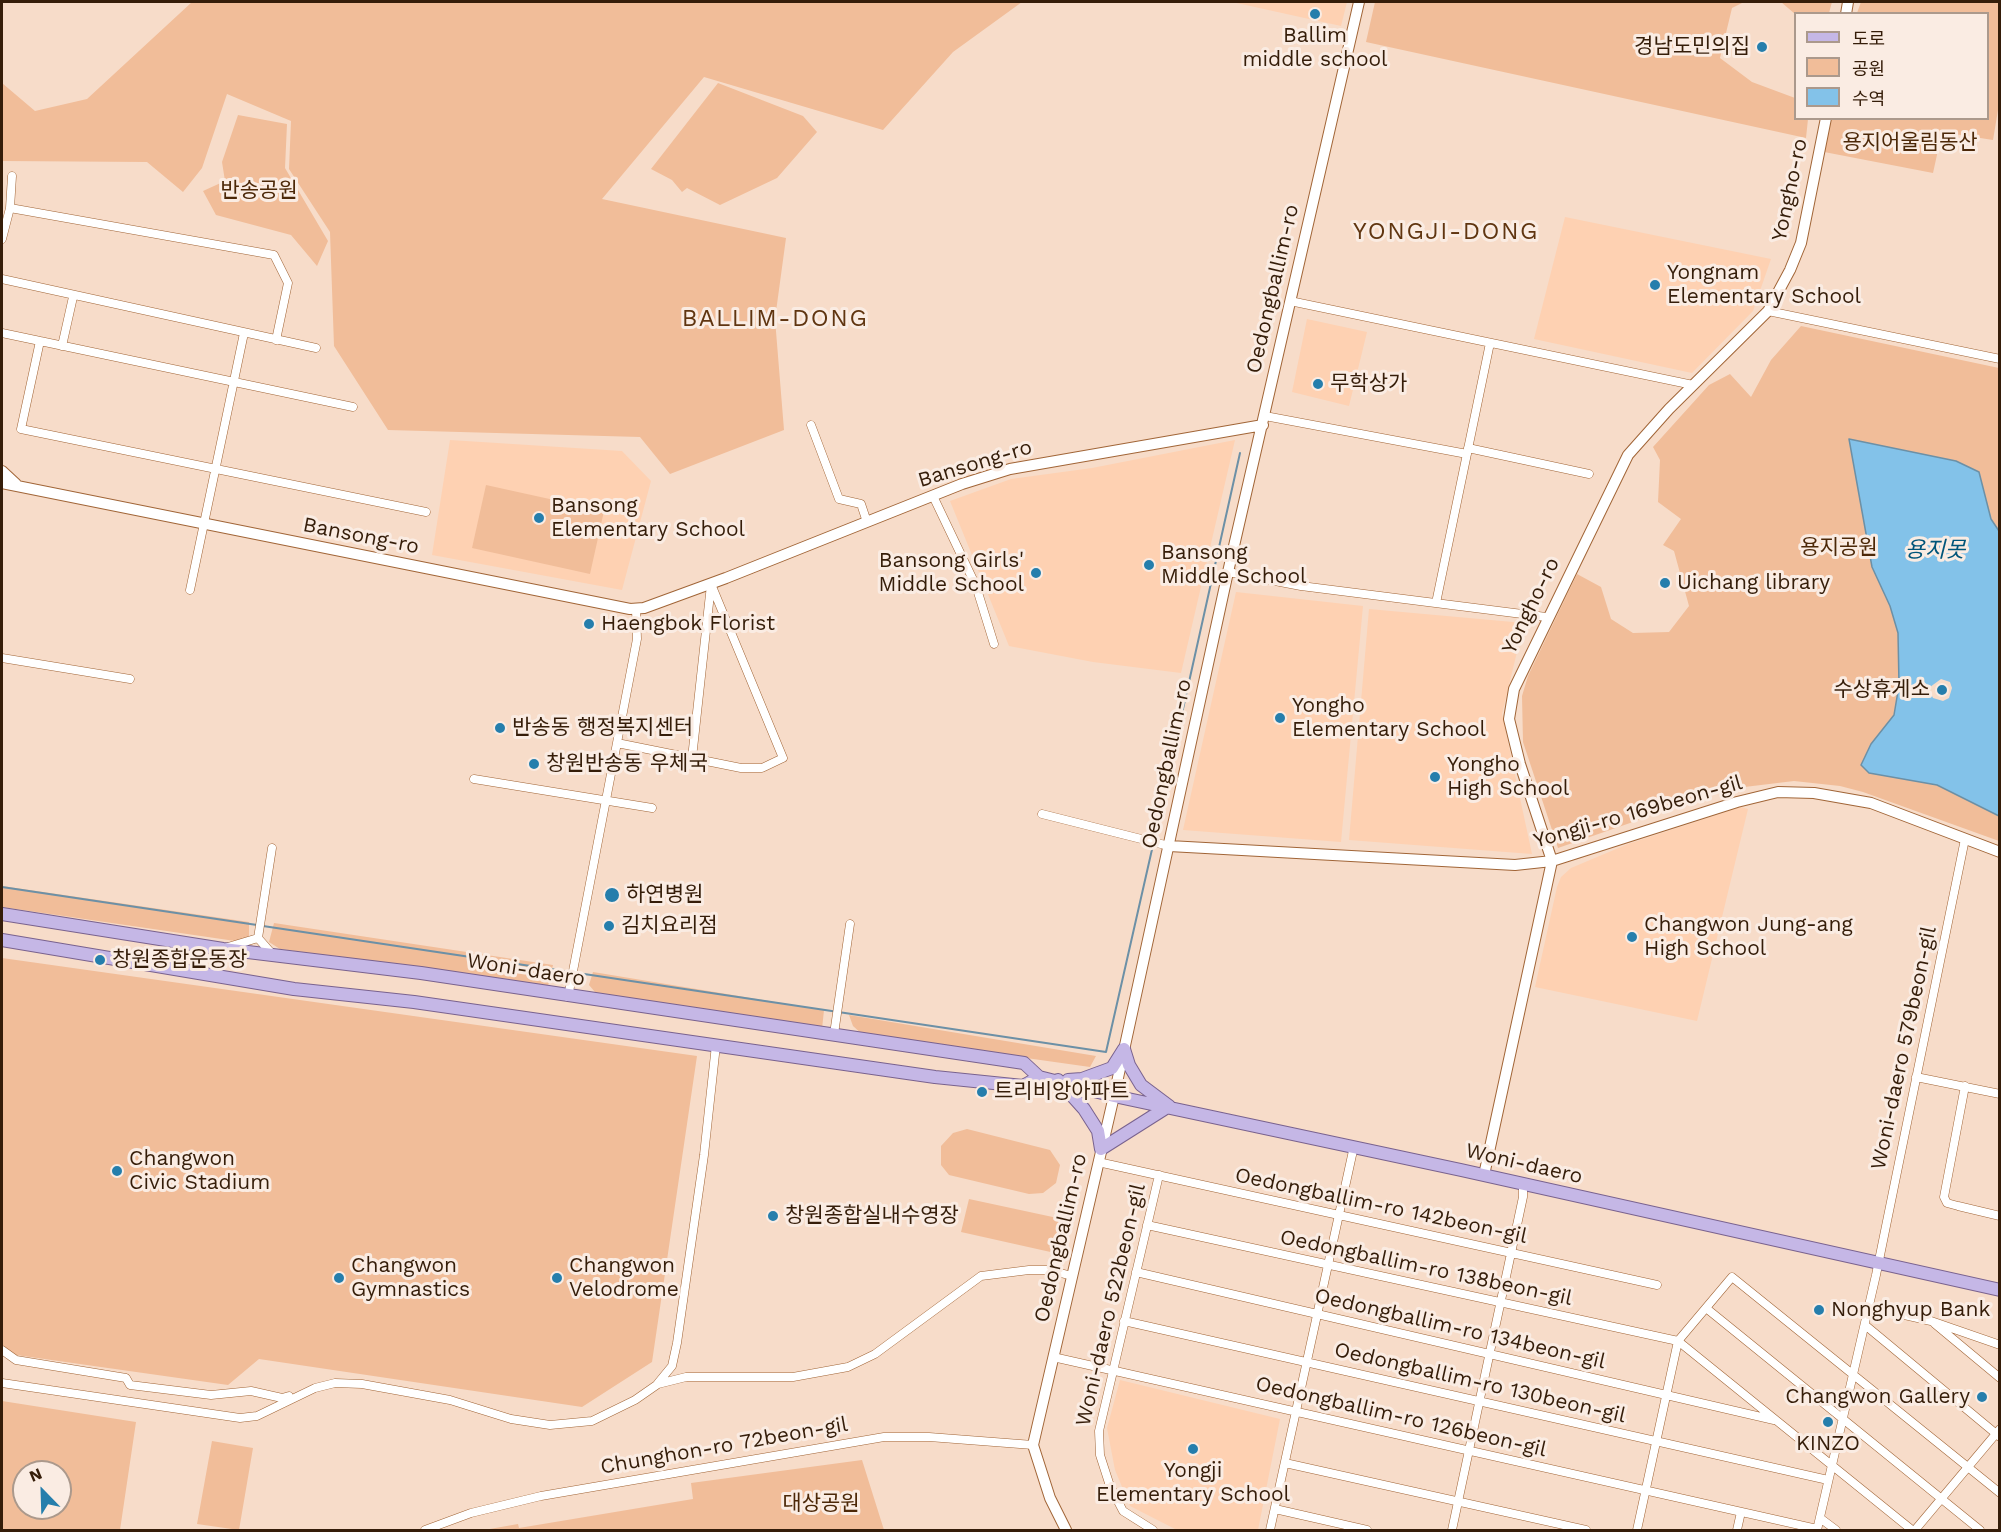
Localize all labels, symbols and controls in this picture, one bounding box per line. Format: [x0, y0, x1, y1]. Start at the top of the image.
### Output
marker: Ballim middle school [1308, 7, 1322, 21]
legend [1794, 12, 1989, 120]
place label: Ballim middle school [1242, 23, 1388, 73]
text: 도로 [1852, 28, 1885, 49]
place label: 경남도민의집 [1634, 34, 1750, 60]
marker: 경남도민의집 [1755, 40, 1769, 54]
text: 공원 [1852, 58, 1885, 79]
text: 수역 [1852, 88, 1885, 109]
park label: 용지어울림동산 [1842, 130, 1978, 156]
street label: Yongho-ro [1767, 136, 1813, 244]
park label: 반송공원 [220, 178, 298, 204]
street label: Oedongballim-ro [1241, 202, 1305, 376]
district label: YONGJI-DONG [1353, 218, 1539, 246]
place label: Yongnam Elementary School [1667, 260, 1861, 310]
marker: Yongnam Elementary School [1648, 278, 1662, 292]
district label: BALLIM-DONG [682, 305, 868, 333]
place label: 무학상가 [1330, 371, 1407, 397]
marker: 무학상가 [1311, 377, 1325, 391]
street label: Bansong-ro [915, 435, 1035, 493]
place label: Bansong Elementary School [551, 493, 745, 543]
marker: Bansong Elementary School [532, 511, 546, 525]
street label: Bansong-ro [301, 512, 421, 560]
park label: 용지공원 [1800, 535, 1878, 561]
water label: 용지못 [1905, 538, 1965, 564]
place label: Bansong Middle School [1161, 540, 1306, 590]
place label: Bansong Girls' Middle School [879, 548, 1024, 598]
street label: Yongho-ro [1497, 554, 1565, 658]
marker: Bansong Middle School [1142, 558, 1156, 572]
marker: Bansong Girls' Middle School [1029, 566, 1043, 580]
place label: Uichang library [1677, 570, 1830, 596]
marker: Uichang library [1658, 576, 1672, 590]
place label: Haengbok Florist [601, 611, 775, 637]
marker: Haengbok Florist [582, 617, 596, 631]
street label: Oedongballim-ro [1137, 677, 1197, 851]
place label: 수상휴게소 [1833, 677, 1930, 703]
marker: 수상휴게소 [1935, 683, 1949, 697]
place label: Yongho Elementary School [1292, 693, 1486, 743]
marker: Yongho Elementary School [1273, 711, 1287, 725]
place label: 반송동 행정복지센터 [512, 715, 693, 741]
marker: 반송동 행정복지센터 [493, 721, 507, 735]
place label: 창원반송동 우체국 [546, 751, 708, 777]
place label: Yongho High School [1447, 752, 1569, 802]
marker: 창원반송동 우체국 [527, 757, 541, 771]
marker: Yongho High School [1428, 770, 1442, 784]
street label: Yongji-ro 169beon-gil [1531, 770, 1745, 854]
place label: 하연병원 [626, 882, 703, 908]
marker: 하연병원 [603, 886, 621, 904]
place label: Changwon Jung-ang High School [1644, 912, 1853, 962]
place label: 김치요리점 [621, 913, 718, 939]
marker: 김치요리점 [602, 919, 616, 933]
street label: Woni-daero 579beon-gil [1866, 924, 1942, 1172]
marker: Changwon Jung-ang High School [1625, 930, 1639, 944]
place label: 창원종합운동장 [112, 947, 247, 973]
street label: Woni-daero [465, 948, 587, 992]
marker: 창원종합운동장 [93, 953, 107, 967]
place label: 트리비앙아파트 [994, 1079, 1129, 1105]
marker: 트리비앙아파트 [975, 1085, 989, 1099]
street label: Woni-daero [1463, 1138, 1585, 1190]
place label: Changwon Civic Stadium [129, 1146, 270, 1196]
street label: Oedongballim-ro [1029, 1151, 1093, 1325]
street label: Oedongballim-ro 142beon-gil [1233, 1163, 1529, 1249]
marker: Changwon Civic Stadium [110, 1164, 124, 1178]
street label: Woni-daero 522beon-gil [1071, 1181, 1151, 1429]
place label: 창원종합실내수영장 [785, 1203, 959, 1229]
marker: 창원종합실내수영장 [766, 1209, 780, 1223]
street label: Oedongballim-ro 138beon-gil [1278, 1225, 1574, 1311]
place label: Changwon Gymnastics [351, 1253, 470, 1303]
place label: Changwon Velodrome [569, 1253, 679, 1303]
marker: Changwon Gymnastics [332, 1271, 346, 1285]
marker: Changwon Velodrome [550, 1271, 564, 1285]
street label: Oedongballim-ro 134beon-gil [1312, 1283, 1608, 1375]
place label: Nonghyup Bank [1831, 1297, 1990, 1323]
marker: Nonghyup Bank [1812, 1303, 1826, 1317]
street label: Oedongballim-ro 130beon-gil [1332, 1337, 1628, 1429]
street label: Oedongballim-ro 126beon-gil [1253, 1371, 1549, 1463]
place label: Changwon Gallery [1785, 1384, 1970, 1410]
marker: Changwon Gallery [1975, 1390, 1989, 1404]
street label: Chunghon-ro 72beon-gil [598, 1412, 850, 1480]
marker: KINZO [1821, 1415, 1835, 1429]
place label: KINZO [1796, 1431, 1860, 1457]
marker: Yongji Elementary School [1186, 1442, 1200, 1456]
place label: Yongji Elementary School [1096, 1458, 1290, 1508]
north arrow [12, 1460, 72, 1520]
text: N [26, 1464, 45, 1486]
park label: 대상공원 [782, 1491, 860, 1517]

